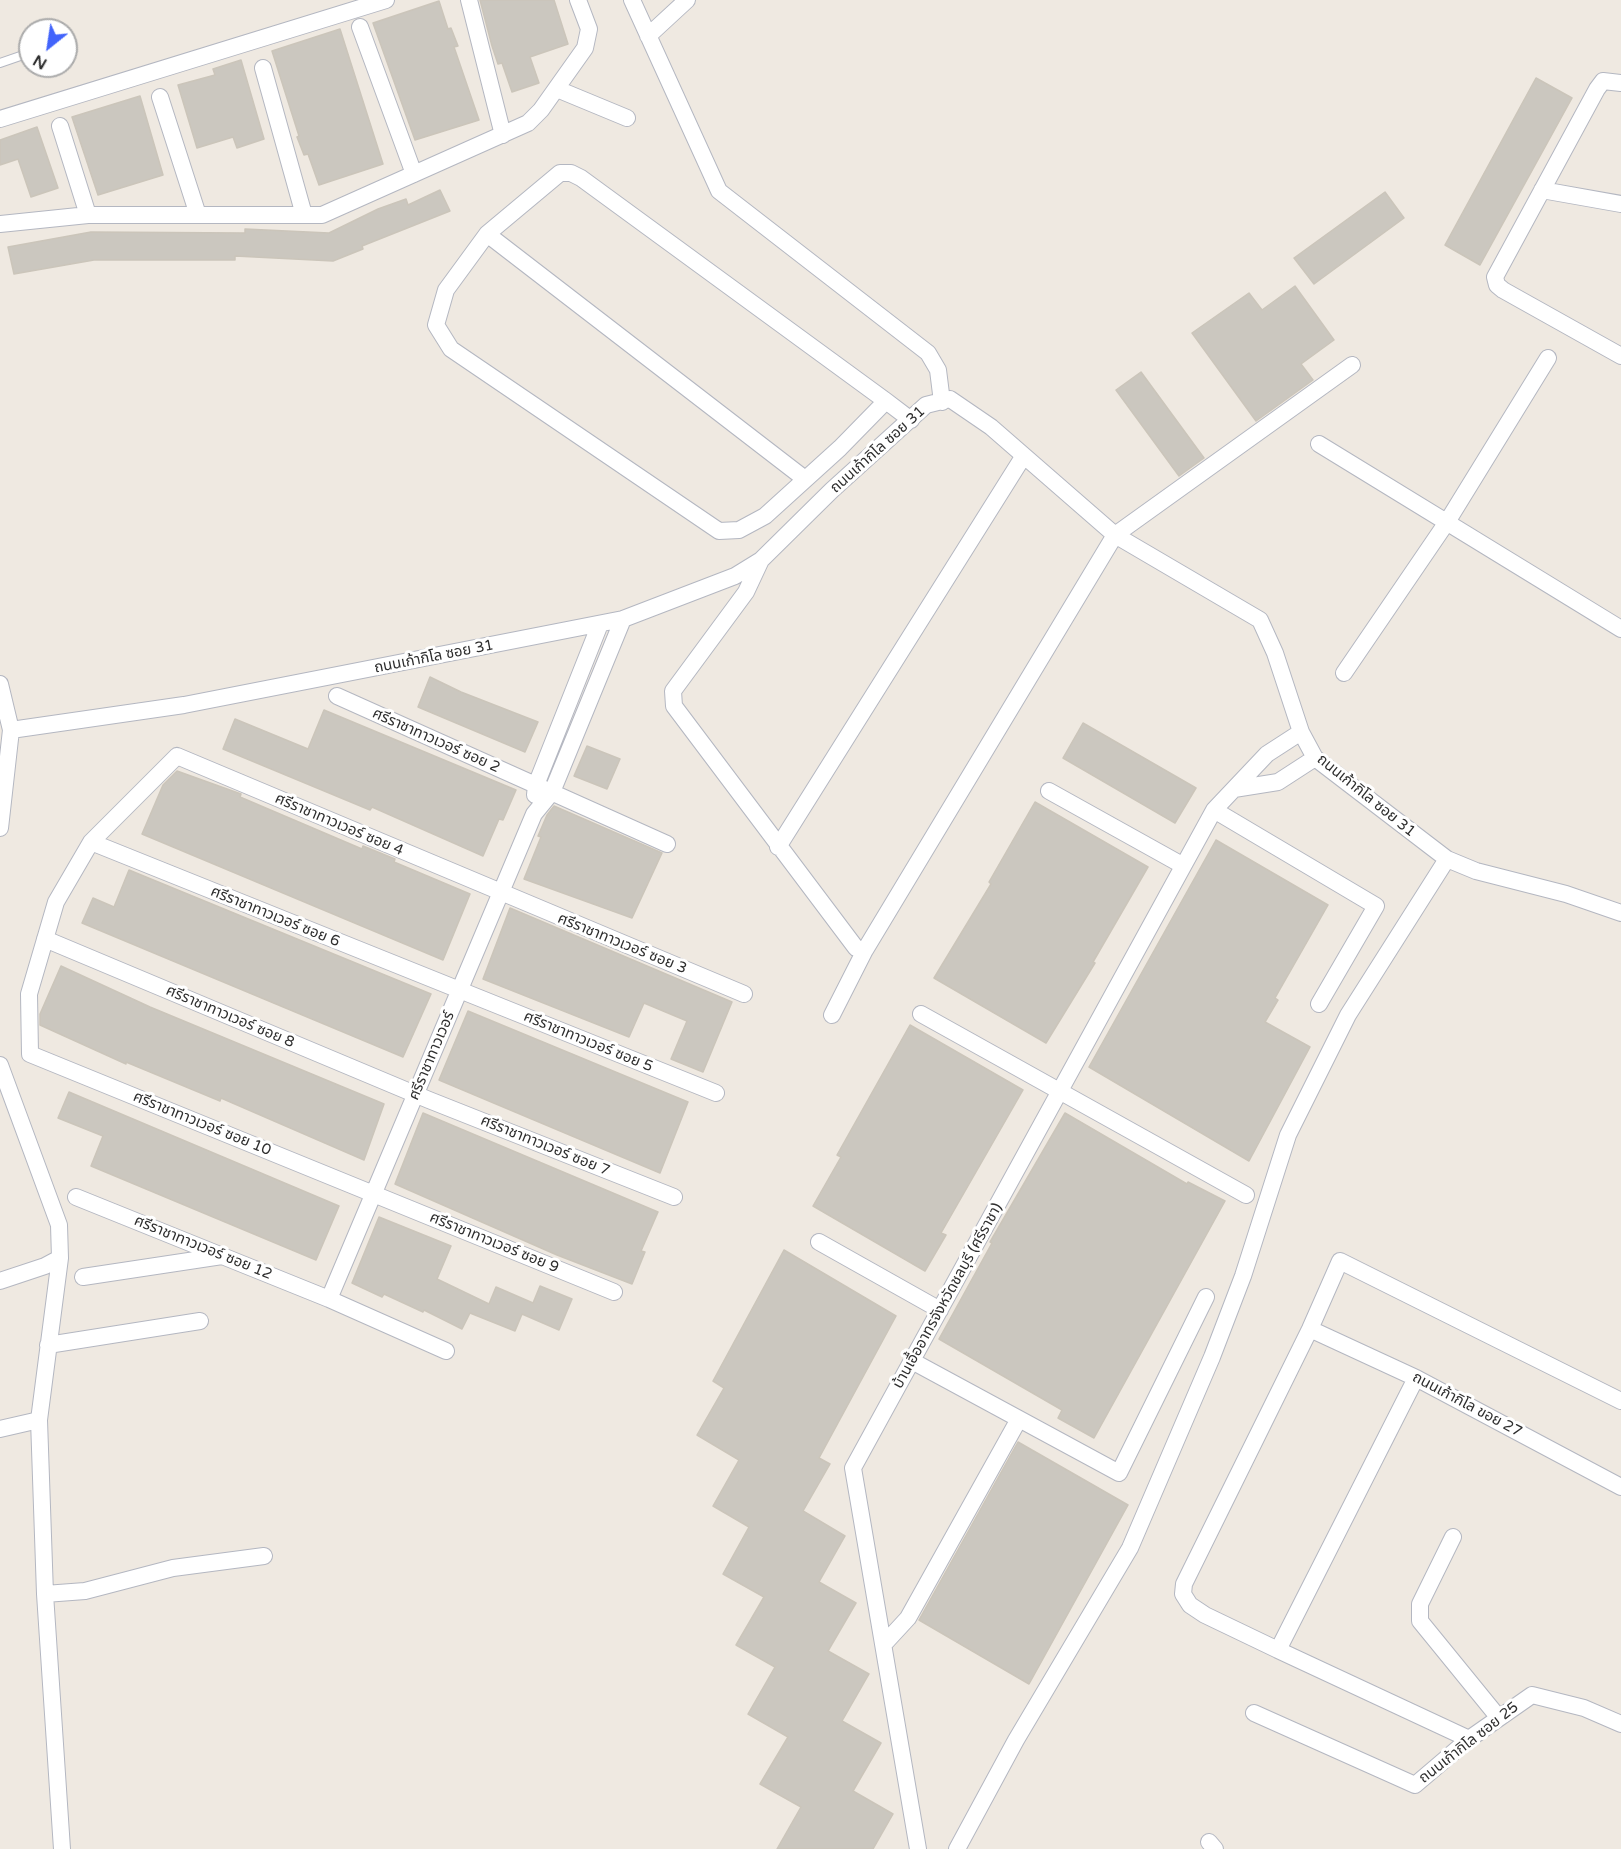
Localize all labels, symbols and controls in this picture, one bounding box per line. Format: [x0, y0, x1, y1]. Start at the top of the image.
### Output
north arrow [18, 18, 78, 78]
text: N [29, 50, 51, 74]
street label: ถนนเก้ากิโล ซอย 31 [827, 403, 929, 497]
street label: ถนนเก้ากิโล ซอย 31 [373, 637, 495, 677]
street label: ศรีราชาทาวเวอร์ ซอย 2 [369, 705, 503, 777]
street label: ถนนเก้ากิโล ซอย 31 [1313, 751, 1419, 841]
street label: ศรีราชาทาวเวอร์ ซอย 4 [272, 790, 406, 860]
street label: ศรีราชาทาวเวอร์ ซอย 6 [208, 883, 342, 951]
street label: ศรีราชาทาวเวอร์ ซอย 3 [555, 910, 689, 978]
street label: ศรีราชาทาวเวอร์ ซอย 8 [163, 982, 297, 1052]
street label: ศรีราชาทาวเวอร์ ซอย 5 [521, 1008, 655, 1076]
street label: ศรีราชาทาวเวอร์ [405, 1009, 459, 1103]
street label: ศรีราชาทาวเวอร์ ซอย 10 [130, 1088, 274, 1160]
street label: ศรีราชาทาวเวอร์ ซอย 7 [478, 1112, 612, 1180]
street label: บ้านเอื้ออาทรจังหวัดชลบุรี (ศรีราชา) [889, 1200, 1007, 1392]
street label: ศรีราชาทาวเวอร์ ซอย 9 [427, 1209, 561, 1277]
street label: ศรีราชาทาวเวอร์ ซอย 12 [131, 1212, 275, 1284]
street label: ถนนเก้ากิโล ขอย 27 [1409, 1369, 1525, 1441]
street label: ถนนเก้ากิโล ซอย 25 [1416, 1699, 1522, 1787]

